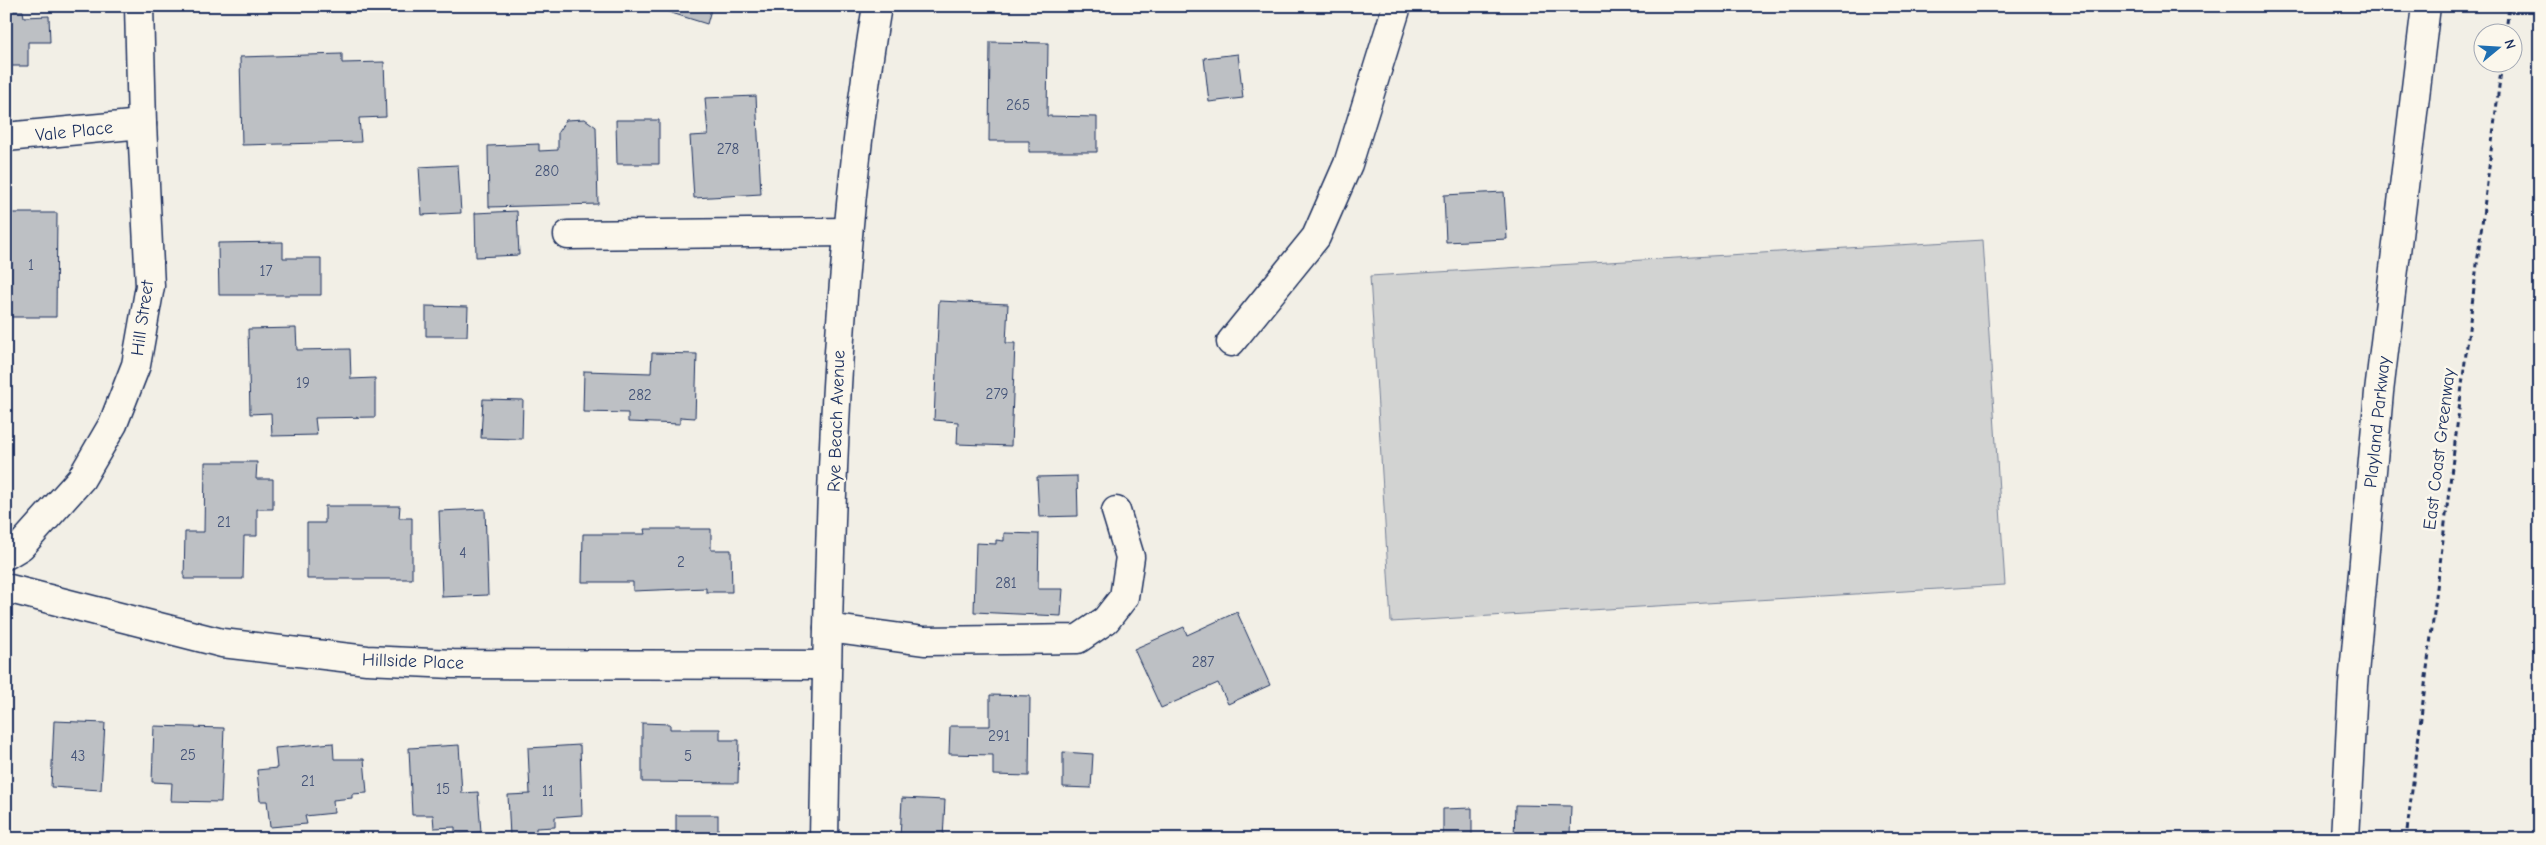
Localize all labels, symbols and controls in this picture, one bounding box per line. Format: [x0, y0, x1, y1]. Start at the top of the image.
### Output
north arrow [2474, 22, 2524, 72]
text: N [2500, 37, 2519, 51]
house number: 265 [1006, 96, 1030, 114]
street label: Vale Place [34, 117, 114, 146]
house number: 278 [717, 140, 739, 158]
house number: 280 [535, 162, 559, 180]
house number: 1 [28, 256, 34, 274]
house number: 17 [259, 262, 273, 280]
street label: Hill Street [127, 278, 158, 357]
street label: Rye Beach Avenue [824, 350, 849, 492]
street label: Playland Parkway [2360, 354, 2395, 489]
street label: East Coast Greenway [2419, 366, 2460, 531]
house number: 19 [296, 374, 310, 392]
house number: 279 [986, 385, 1008, 403]
house number: 282 [628, 386, 652, 404]
house number: 21 [217, 513, 231, 531]
house number: 4 [459, 544, 467, 562]
house number: 2 [677, 553, 685, 571]
house number: 281 [995, 574, 1017, 592]
street label: Hillside Place [362, 649, 464, 674]
house number: 287 [1192, 653, 1214, 671]
house number: 291 [988, 727, 1010, 745]
house number: 25 [180, 746, 196, 764]
house number: 43 [71, 747, 85, 765]
house number: 5 [684, 747, 692, 765]
house number: 21 [301, 772, 315, 790]
house number: 15 [436, 780, 450, 798]
house number: 11 [542, 782, 554, 800]

